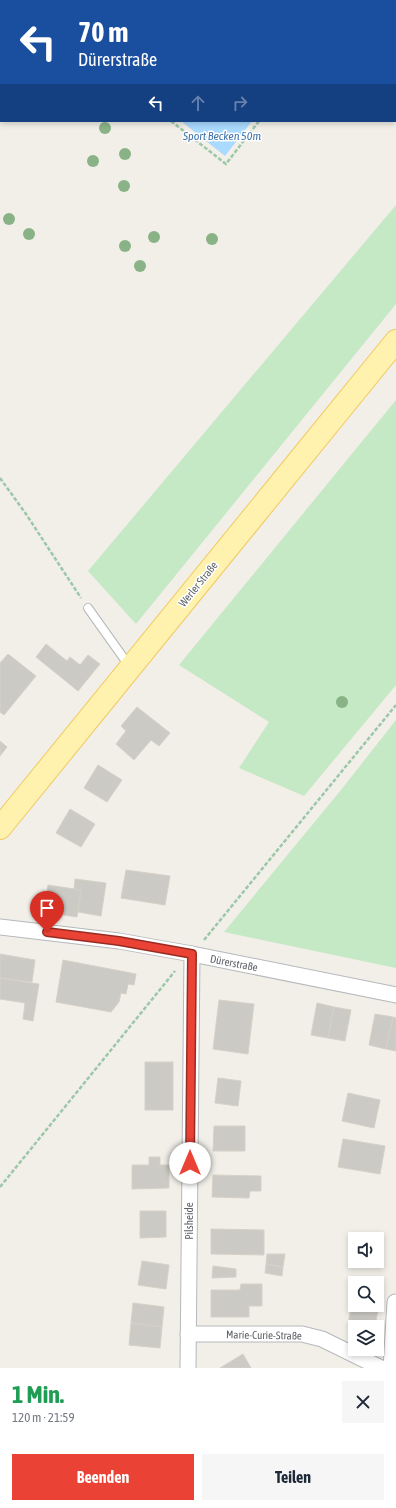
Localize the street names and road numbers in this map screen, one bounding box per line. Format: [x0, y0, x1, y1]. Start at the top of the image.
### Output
street label: Werler Straße [176, 559, 220, 609]
street label: Dürerstraße [209, 953, 259, 973]
street label: Pilsheide [183, 1202, 195, 1240]
street label: Marie-Curie-Straße [226, 1328, 302, 1342]

